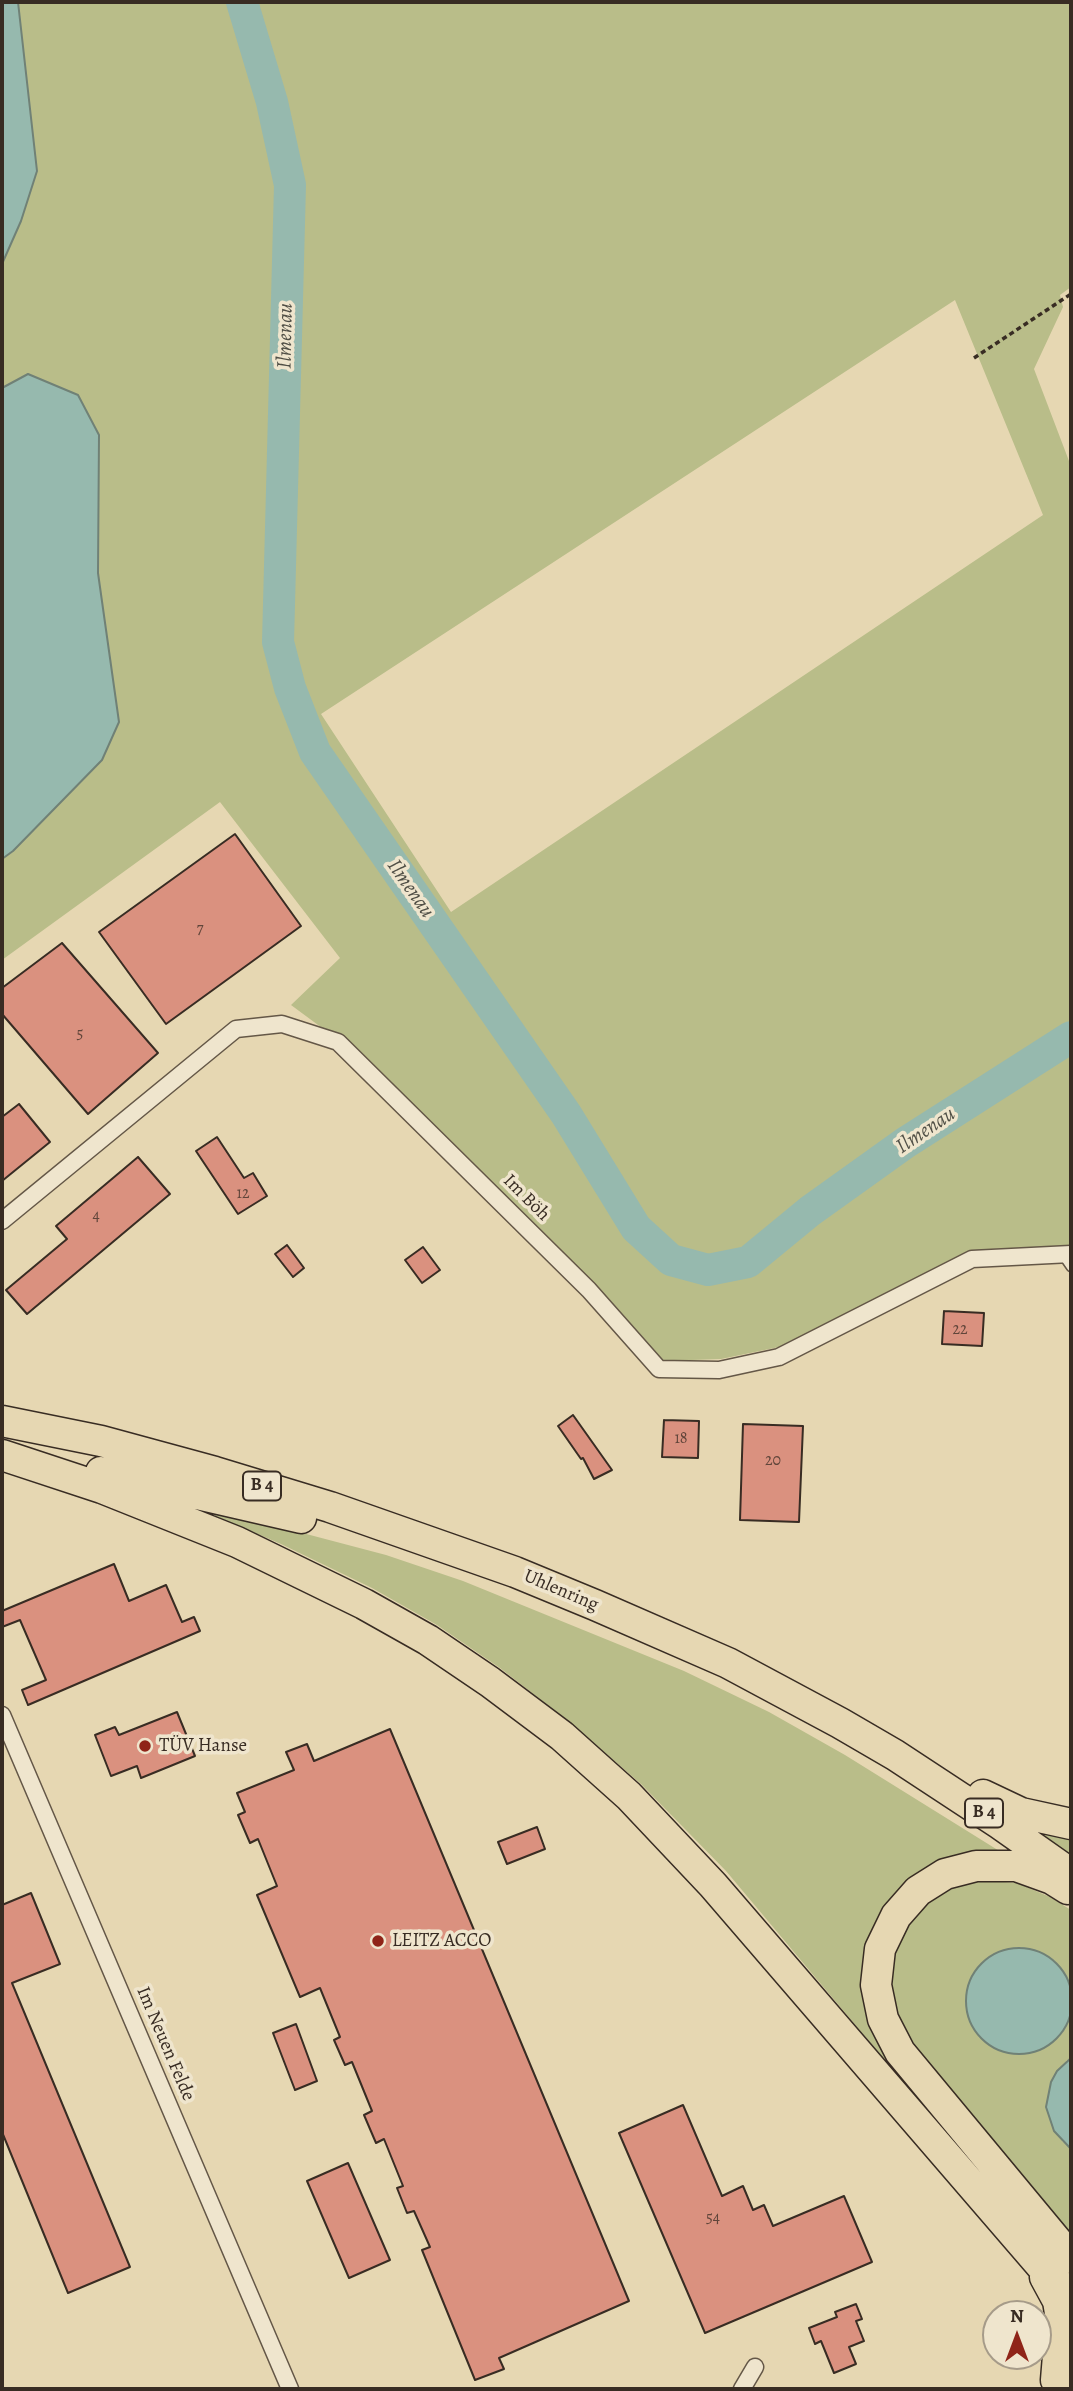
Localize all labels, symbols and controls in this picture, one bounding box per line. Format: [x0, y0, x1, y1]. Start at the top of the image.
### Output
water label: Ilmenau [273, 303, 299, 369]
water label: Ilmenau [381, 855, 439, 923]
house number: 7 [197, 919, 203, 939]
house number: 5 [77, 1024, 83, 1044]
water label: Ilmenau [892, 1102, 960, 1160]
street label: Im Böh [498, 1170, 554, 1226]
house number: 12 [236, 1184, 250, 1204]
house number: 4 [92, 1206, 100, 1226]
house number: 22 [952, 1320, 968, 1340]
house number: 18 [674, 1429, 688, 1449]
house number: 20 [765, 1451, 781, 1471]
road number: B 4 [243, 1471, 281, 1500]
street label: Uhlenring [520, 1565, 602, 1617]
place label: TÜV Hanse [159, 1735, 247, 1757]
marker: TÜV Hanse [137, 1738, 153, 1754]
road number: B 4 [965, 1798, 1003, 1828]
place label: LEITZ ACCO [392, 1930, 491, 1952]
marker: LEITZ ACCO [370, 1933, 386, 1949]
street label: Im Neuen Felde [131, 1984, 199, 2104]
house number: 54 [706, 2208, 720, 2228]
north arrow [982, 2300, 1052, 2370]
text: N [1010, 2303, 1024, 2329]

